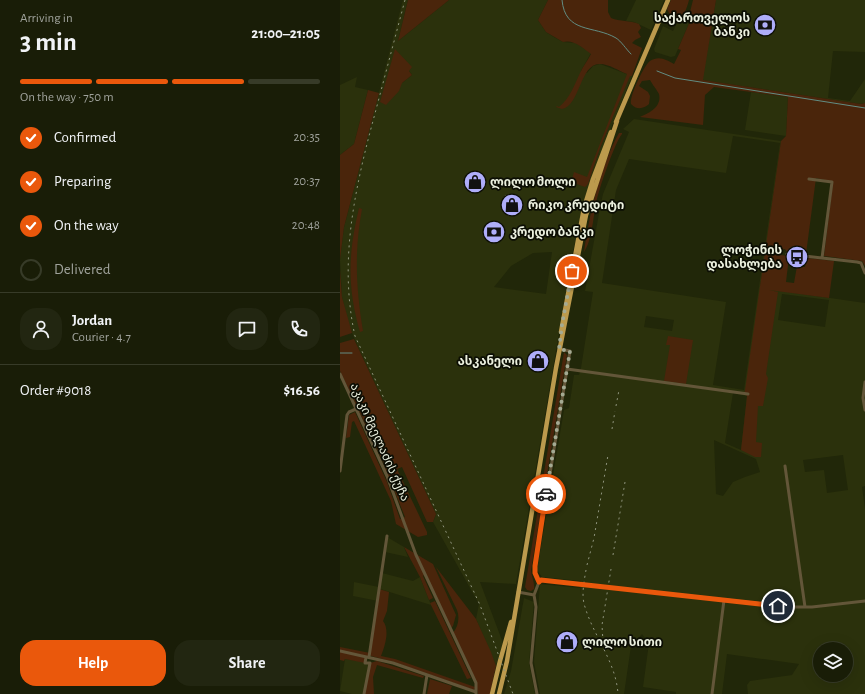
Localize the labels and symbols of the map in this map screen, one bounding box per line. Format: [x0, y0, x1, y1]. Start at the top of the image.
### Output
place label: საქართველოს ბანკი [654, 12, 750, 39]
bank icon: საქართველოს ბანკი [752, 12, 778, 38]
shop icon: ლილო მოლი [462, 169, 488, 195]
place label: ლილო მოლი [490, 176, 576, 190]
shop icon: რიკო კრედიტი [499, 192, 525, 218]
place label: რიკო კრედიტი [528, 199, 624, 213]
bank icon: კრედო ბანკი [481, 219, 507, 245]
place label: კრედო ბანკი [510, 226, 594, 240]
place label: ლოჭინის დასახლება [707, 244, 782, 272]
bus stop icon: ლოჭინის დასახლება [784, 244, 810, 270]
pin [555, 254, 589, 288]
shop icon: ასკანელი [525, 348, 551, 374]
place label: ასკანელი [458, 355, 522, 369]
street label: აკაკი მგელაძის ქუჩა [347, 381, 412, 504]
courier [526, 474, 566, 514]
pin [761, 589, 795, 623]
shop icon: ლილო სითი [554, 629, 580, 655]
place label: ლილო სითი [582, 636, 662, 650]

